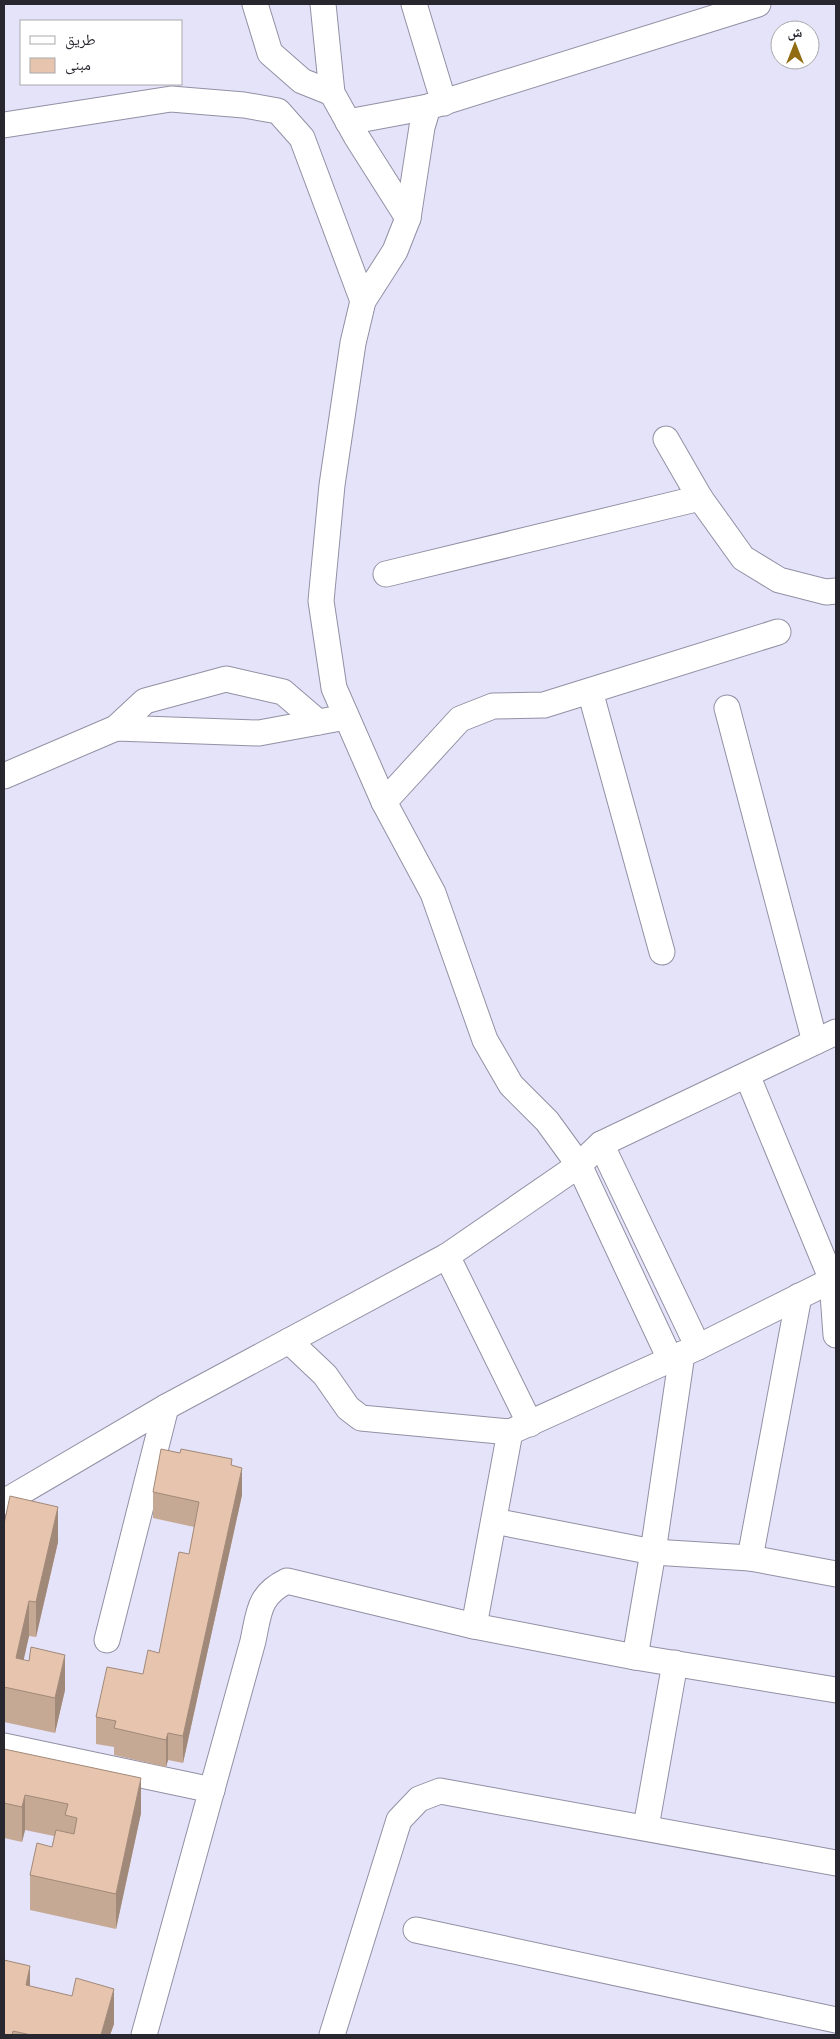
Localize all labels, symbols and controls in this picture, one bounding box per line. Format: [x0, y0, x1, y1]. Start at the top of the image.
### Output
legend [20, 20, 182, 85]
north arrow [770, 20, 820, 70]
text: ش [788, 22, 803, 42]
text: طريق [65, 29, 96, 50]
text: مبنى [65, 54, 91, 75]

